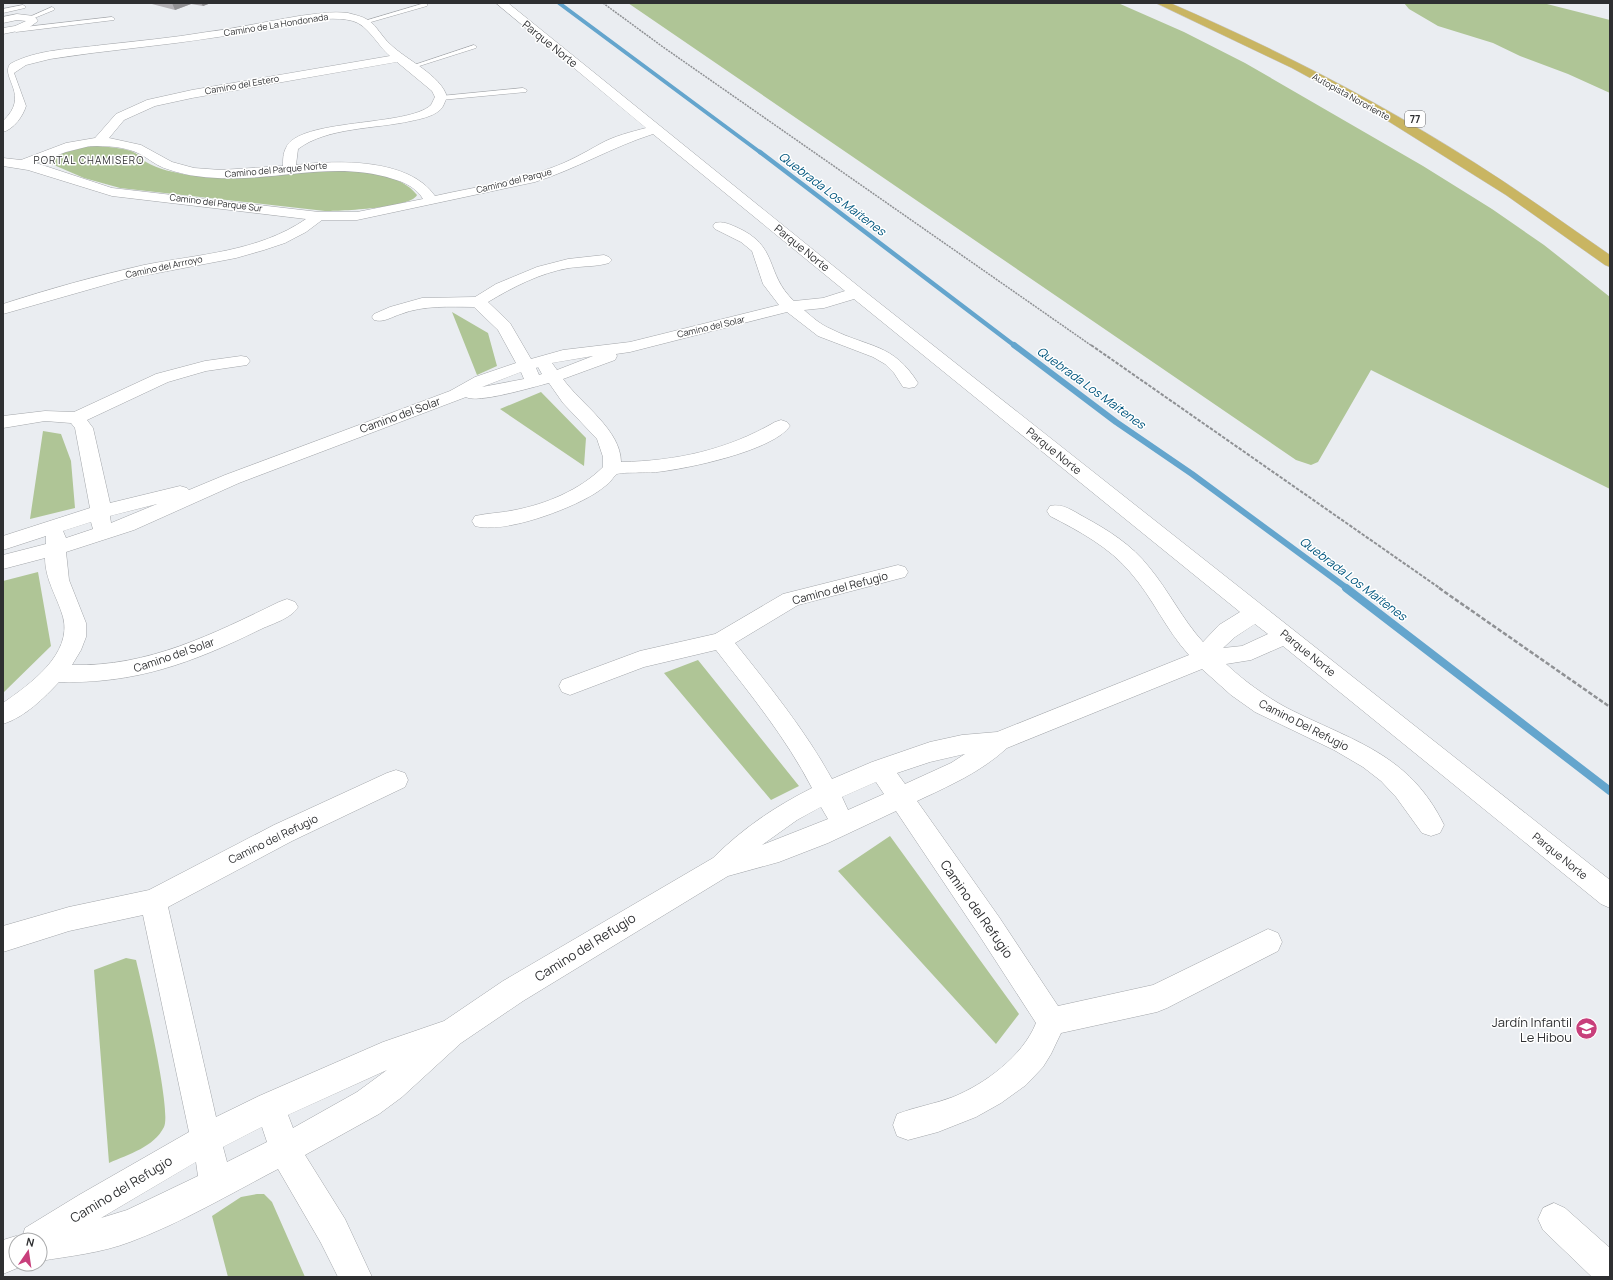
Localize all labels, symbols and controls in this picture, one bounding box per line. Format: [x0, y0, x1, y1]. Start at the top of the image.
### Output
street label: Camino de La Hondonada [223, 10, 329, 39]
street label: Parque Norte [520, 17, 581, 71]
street label: Autopista Nororiente [1310, 70, 1392, 123]
street label: Camino del Estero [204, 72, 280, 97]
road number: 77 [1405, 111, 1425, 127]
water label: Quebrada Los Maitenes [775, 148, 891, 241]
district label: PORTAL CHAMISERO [34, 153, 144, 167]
street label: Camino del Parque Norte [224, 159, 328, 180]
street label: Camino del Parque [475, 165, 553, 196]
street label: Camino del Parque Sur [169, 190, 264, 215]
street label: Parque Norte [772, 221, 833, 275]
street label: Camino del Arrroyo [124, 252, 204, 281]
street label: Camino del Solar [676, 312, 747, 341]
water label: Quebrada Los Maitenes [1034, 342, 1150, 434]
street label: Camino del Solar [357, 393, 442, 436]
street label: Parque Norte [1024, 424, 1085, 478]
water label: Quebrada Los Maitenes [1296, 533, 1412, 626]
street label: Camino del Refugio [791, 567, 890, 607]
street label: Parque Norte [1278, 626, 1339, 680]
street label: Camino del Solar [131, 634, 216, 675]
street label: Camino Del Refugio [1257, 695, 1352, 754]
street label: Camino del Refugio [225, 810, 321, 867]
street label: Parque Norte [1530, 829, 1591, 883]
street label: Camino del Refugio [936, 856, 1018, 962]
street label: Camino del Refugio [531, 908, 639, 985]
place label: Jardín Infantil Le Hibou [1492, 1013, 1572, 1046]
school or university icon: Jardín Infantil Le Hibou [1574, 1016, 1600, 1042]
street label: Camino del Refugio [67, 1151, 176, 1227]
north arrow [8, 1232, 48, 1272]
text: N [25, 1234, 36, 1250]

